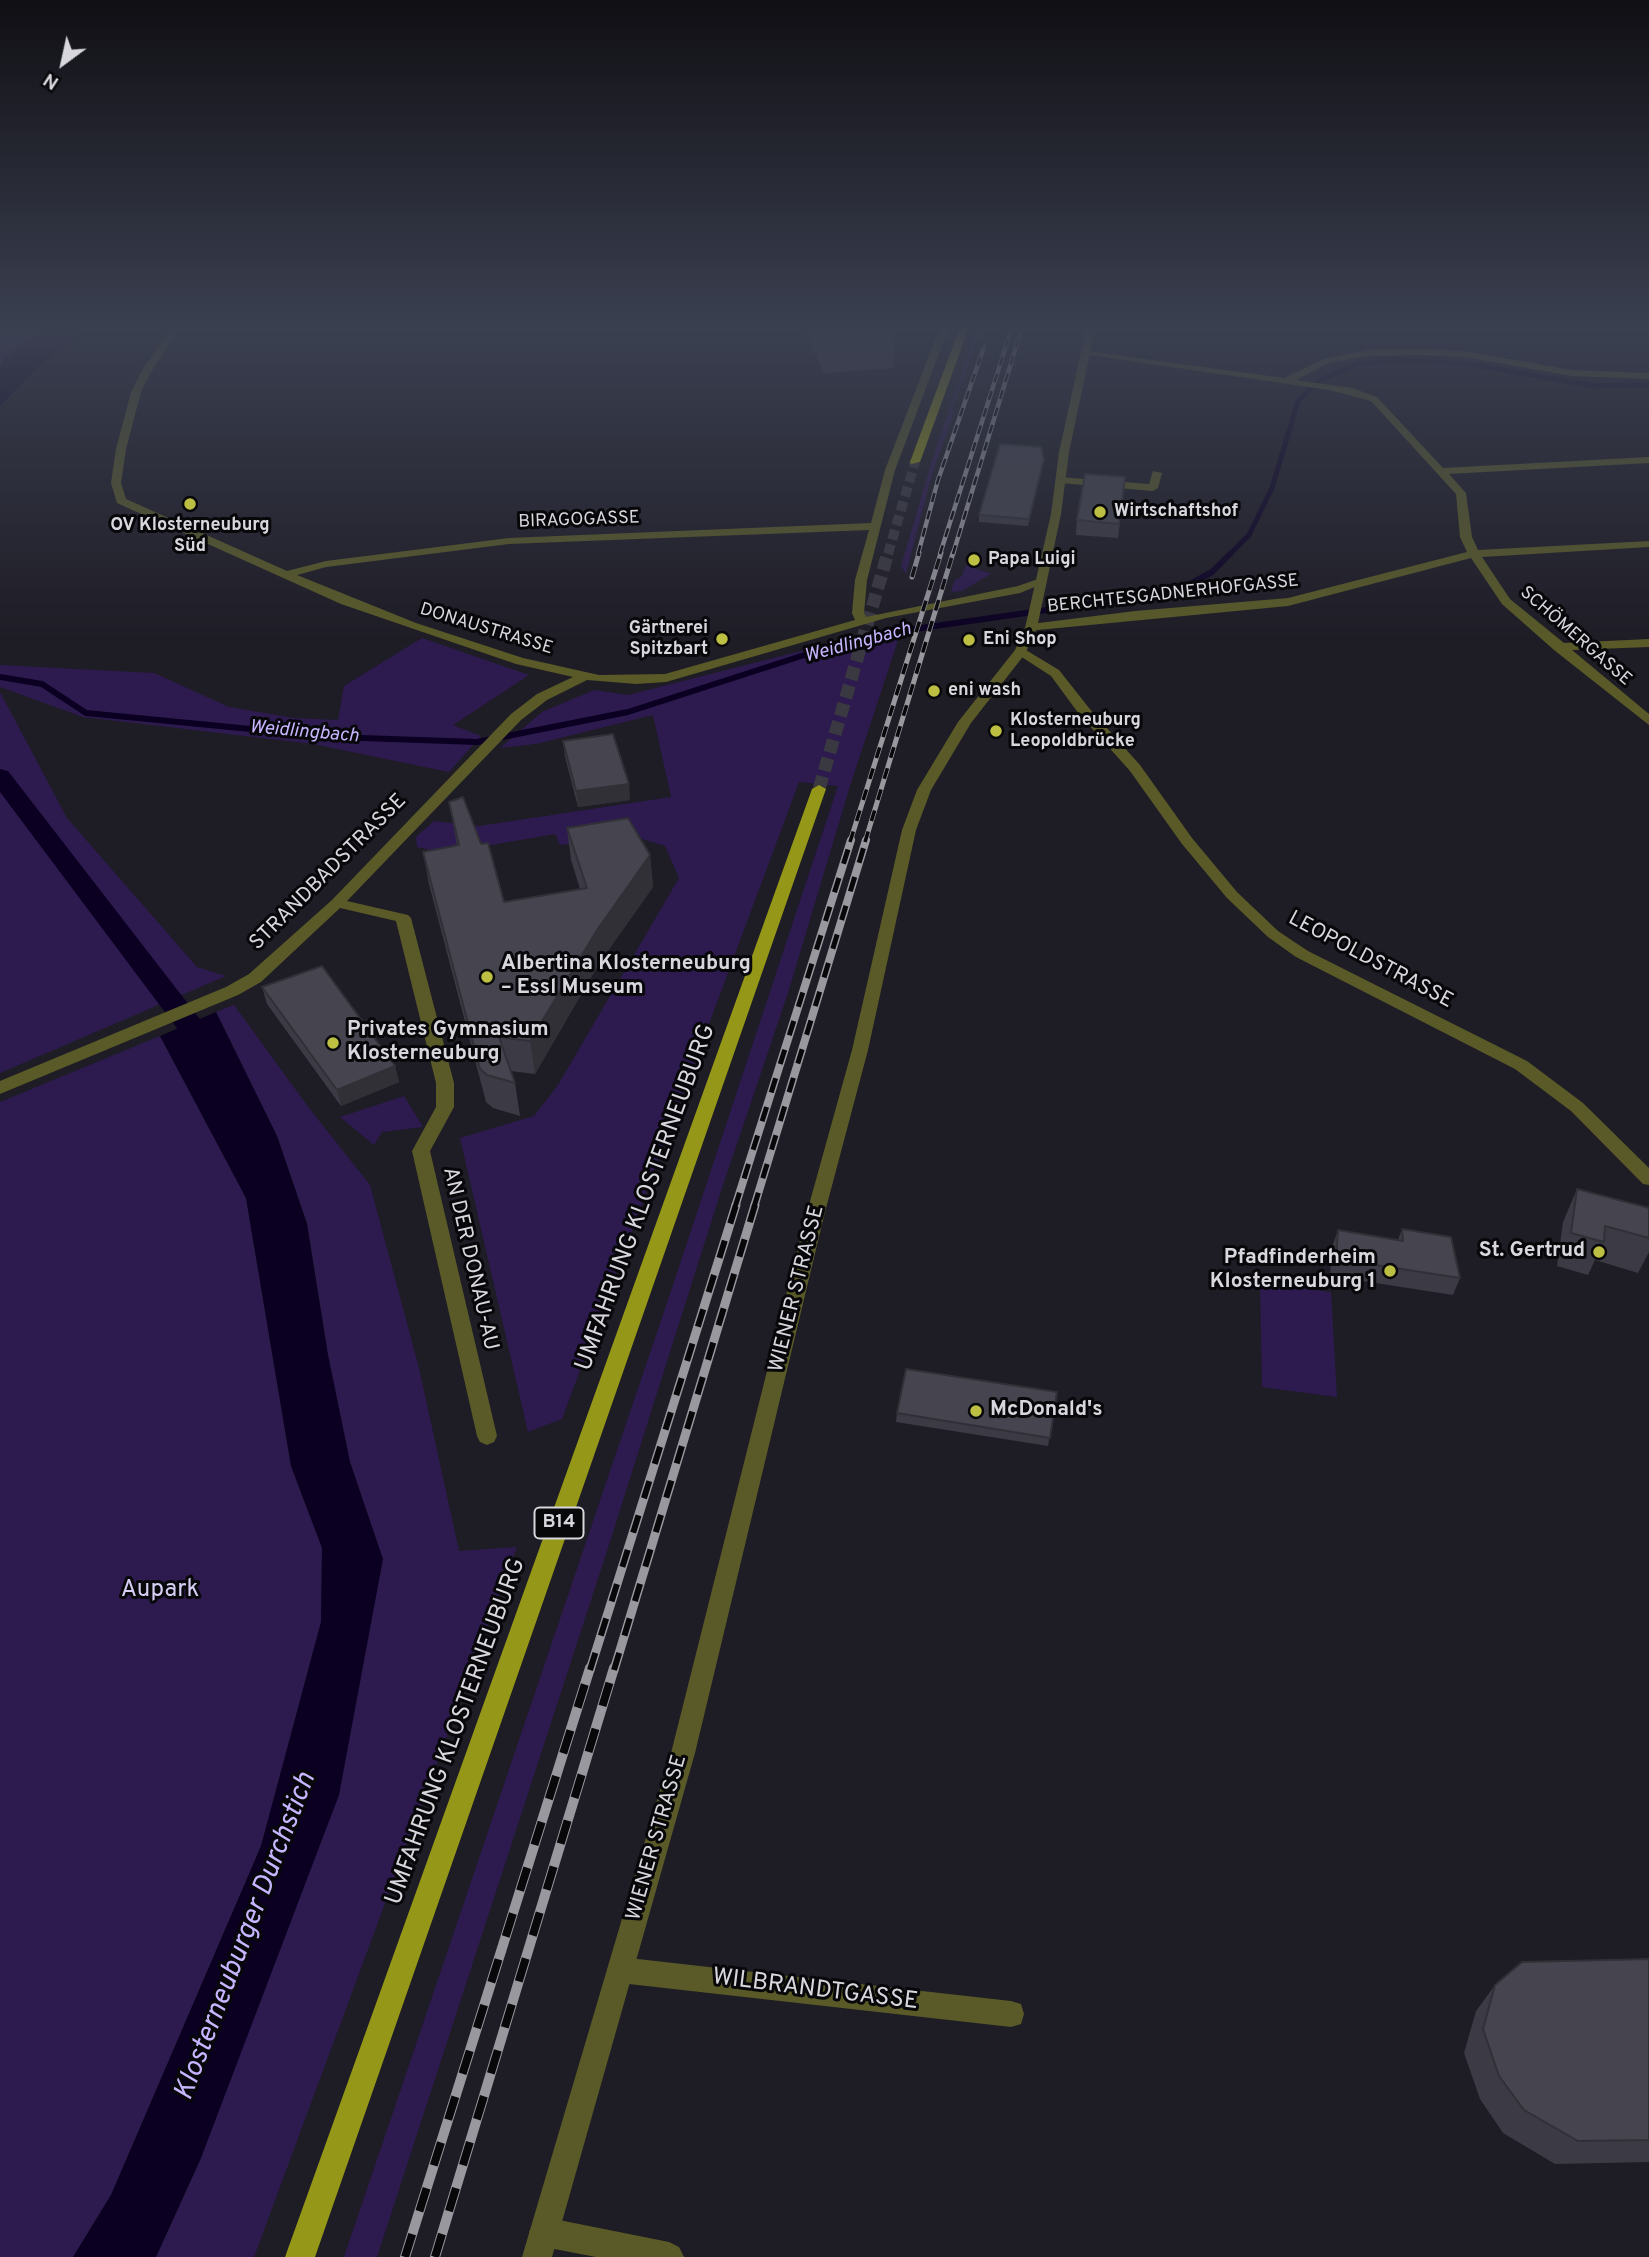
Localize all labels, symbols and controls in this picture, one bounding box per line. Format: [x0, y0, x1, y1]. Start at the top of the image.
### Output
north arrow [28, 28, 98, 98]
text: N [39, 67, 64, 94]
marker: OV Klosterneuburg Süd [182, 496, 198, 512]
place label: Wirtschaftshof [1114, 501, 1238, 523]
marker: Wirtschaftshof [1092, 504, 1108, 520]
street label: BIRAGOGASSE [518, 508, 640, 534]
place label: OV Klosterneuburg Süd [110, 515, 270, 558]
place label: Papa Luigi [988, 549, 1076, 571]
marker: Papa Luigi [966, 552, 982, 568]
street label: BERCHTESGADNERHOFGASSE [1046, 571, 1300, 619]
street label: SCHÖMERGASSE [1515, 583, 1635, 691]
street label: DONAUSTRASSE [417, 599, 555, 661]
place label: Gärtnerei Spitzbart [629, 618, 708, 660]
water label: Weidlingbach [802, 619, 914, 669]
place label: Eni Shop [983, 629, 1057, 651]
marker: Gärtnerei Spitzbart [714, 631, 730, 647]
marker: Eni Shop [961, 632, 977, 648]
place label: eni wash [948, 680, 1021, 702]
marker: eni wash [926, 683, 942, 699]
place label: Klosterneuburg Leopoldbrücke [1010, 710, 1141, 752]
water label: Weidlingbach [248, 717, 360, 749]
marker: Klosterneuburg Leopoldbrücke [988, 723, 1004, 739]
street label: STRANDBADSTRASSE [245, 789, 413, 957]
street label: LEOPOLDSTRASSE [1283, 907, 1457, 1015]
place label: Albertina Klosterneuburg – Essl Museum [501, 952, 751, 1002]
marker: Albertina Klosterneuburg – Essl Museum [479, 969, 495, 985]
place label: Privates Gymnasium Klosterneuburg [347, 1018, 549, 1068]
street label: UMFAHRUNG KLOSTERNEUBURG [571, 1021, 723, 1375]
marker: Privates Gymnasium Klosterneuburg [325, 1035, 341, 1051]
street label: AN DER DONAU-AU [436, 1165, 502, 1353]
street label: WIENER STRASSE [765, 1203, 831, 1375]
place label: St. Gertrud [1479, 1239, 1585, 1265]
marker: St. Gertrud [1591, 1244, 1607, 1260]
place label: Pfadfinderheim Klosterneuburg 1 [1210, 1246, 1376, 1296]
marker: Pfadfinderheim Klosterneuburg 1 [1382, 1263, 1398, 1279]
place label: McDonald's [990, 1398, 1103, 1424]
marker: McDonald's [968, 1403, 984, 1419]
road number: B14 [534, 1508, 584, 1539]
street label: UMFAHRUNG KLOSTERNEUBURG [381, 1555, 533, 1909]
park label: Aupark [121, 1577, 199, 1605]
street label: WIENER STRASSE [622, 1752, 694, 1924]
water label: Klosterneuburger Durchstich [169, 1768, 325, 2106]
street label: WILBRANDTGASSE [710, 1964, 920, 2018]

